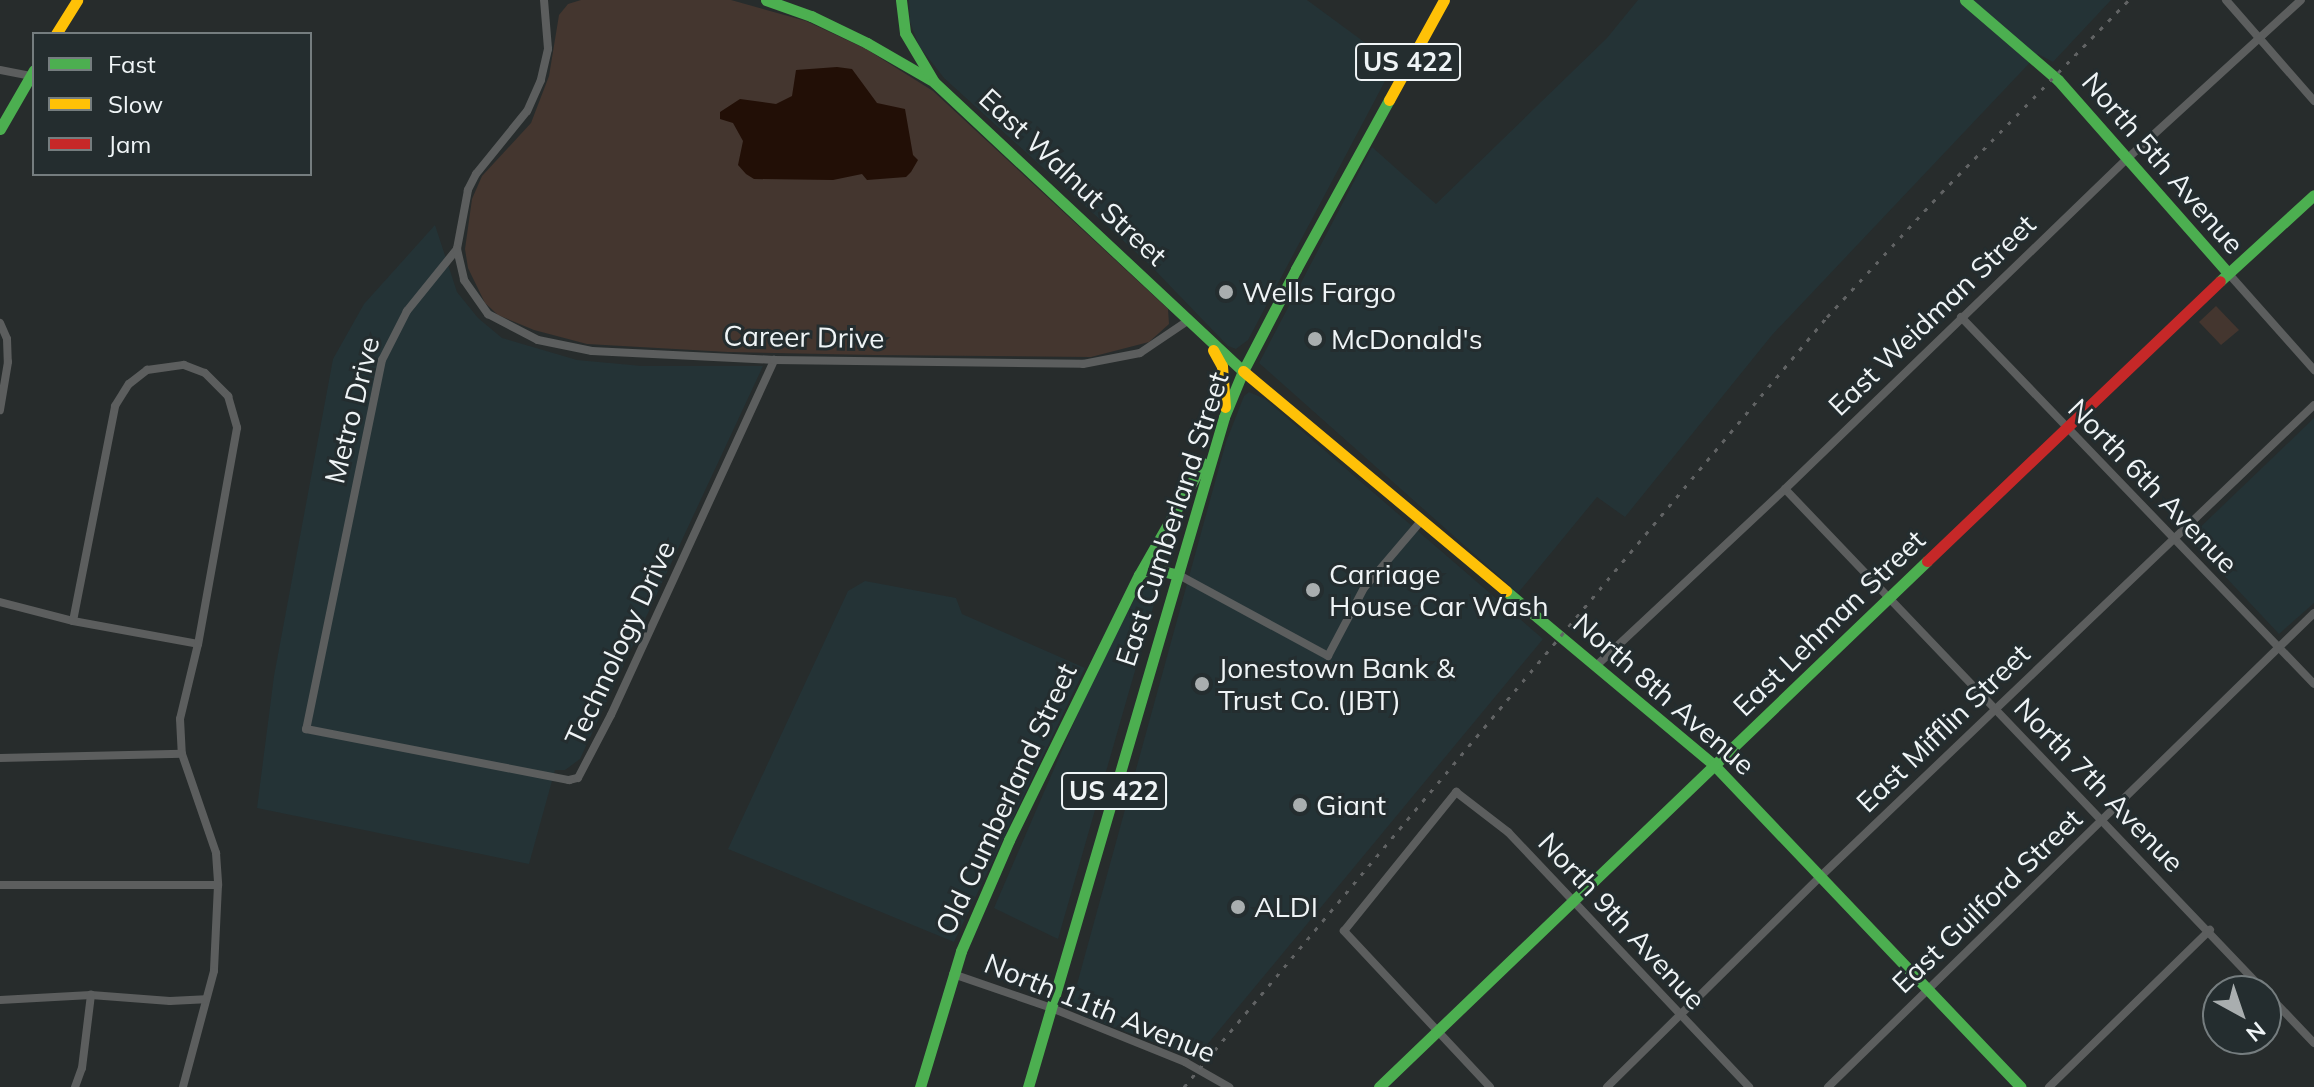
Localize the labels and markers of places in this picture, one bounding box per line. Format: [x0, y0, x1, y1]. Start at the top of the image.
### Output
place label: Wells Fargo [1242, 275, 1396, 309]
marker: Wells Fargo [1217, 283, 1235, 301]
place label: McDonald's [1331, 322, 1483, 356]
marker: McDonald's [1306, 330, 1324, 348]
place label: Carriage House Car Wash [1329, 557, 1549, 623]
marker: Carriage House Car Wash [1304, 581, 1322, 599]
place label: Jonestown Bank & Trust Co. (JBT) [1218, 651, 1455, 717]
marker: Jonestown Bank & Trust Co. (JBT) [1193, 675, 1211, 693]
place label: Giant [1316, 788, 1386, 822]
marker: Giant [1291, 796, 1309, 814]
place label: ALDI [1254, 890, 1318, 924]
marker: ALDI [1229, 898, 1247, 916]

